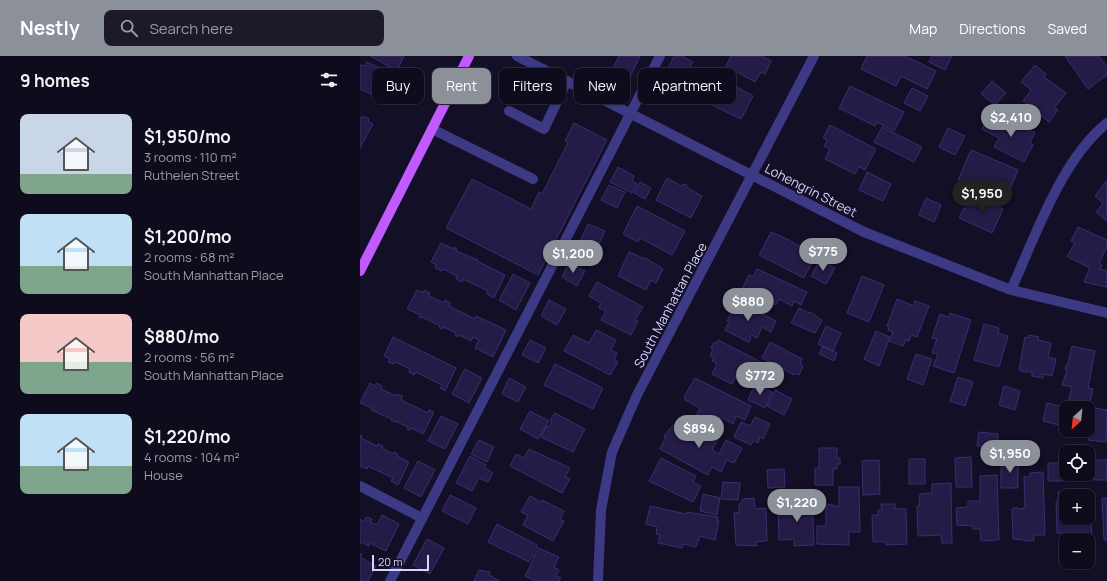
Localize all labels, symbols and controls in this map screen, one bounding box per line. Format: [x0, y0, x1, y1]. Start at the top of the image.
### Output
search box [104, 10, 384, 46]
text: Nestly [20, 15, 80, 41]
icon: search [118, 17, 140, 39]
text: Search here [150, 18, 233, 39]
text: Map [909, 19, 937, 38]
text: Directions [959, 19, 1026, 38]
text: Saved [1048, 19, 1087, 38]
chip: Buy [372, 68, 424, 104]
chip: Rent [432, 68, 491, 104]
chip: Filters [499, 68, 566, 104]
chip: New [574, 68, 630, 104]
chip: Apartment [638, 68, 736, 104]
text: 9 homes [20, 69, 90, 92]
icon: filters [318, 69, 340, 91]
pin: $2,410 [978, 104, 1044, 138]
text: $2,410 [990, 108, 1032, 126]
text: $1,950/mo [144, 125, 231, 148]
icon: home [52, 130, 100, 178]
text: 3 rooms · 110 m² [144, 148, 237, 166]
street label: Lohengrin Street [762, 159, 860, 221]
text: Ruthelen Street [144, 166, 239, 184]
pin: $1,950 [949, 180, 1015, 214]
text: $1,950 [961, 184, 1003, 202]
text: $1,200/mo [144, 225, 232, 248]
icon: home [52, 230, 100, 278]
pin: $775 [799, 238, 847, 272]
street label: South Manhattan Place [629, 239, 711, 371]
pin: $1,200 [540, 240, 606, 274]
text: $775 [808, 242, 838, 260]
text: $1,200 [552, 244, 594, 262]
text: 2 rooms · 68 m² [144, 248, 234, 266]
text: South Manhattan Place [144, 266, 284, 284]
pin: $880 [724, 288, 772, 322]
text: $880 [732, 292, 764, 310]
text: $880/mo [144, 325, 219, 348]
icon: home [52, 330, 100, 378]
text: 2 rooms · 56 m² [144, 348, 234, 366]
pin: $772 [736, 362, 784, 396]
text: South Manhattan Place [144, 366, 284, 384]
text: $772 [745, 366, 775, 384]
north arrow [1059, 401, 1095, 437]
map controls [1059, 401, 1095, 569]
pin: $894 [675, 415, 723, 449]
text: $894 [683, 419, 715, 437]
text: $1,220/mo [144, 425, 231, 448]
icon: home [52, 430, 100, 478]
pin: $1,950 [977, 440, 1043, 474]
text: $1,950 [989, 444, 1031, 462]
button: locate [1059, 445, 1095, 481]
text: 4 rooms · 104 m² [144, 448, 240, 466]
text: House [144, 466, 183, 484]
pin: $1,220 [764, 489, 830, 523]
button: + [1059, 489, 1095, 525]
text: $1,220 [776, 493, 818, 511]
button: − [1059, 533, 1095, 569]
scale bar [372, 553, 429, 572]
text: 20 m [378, 554, 403, 569]

